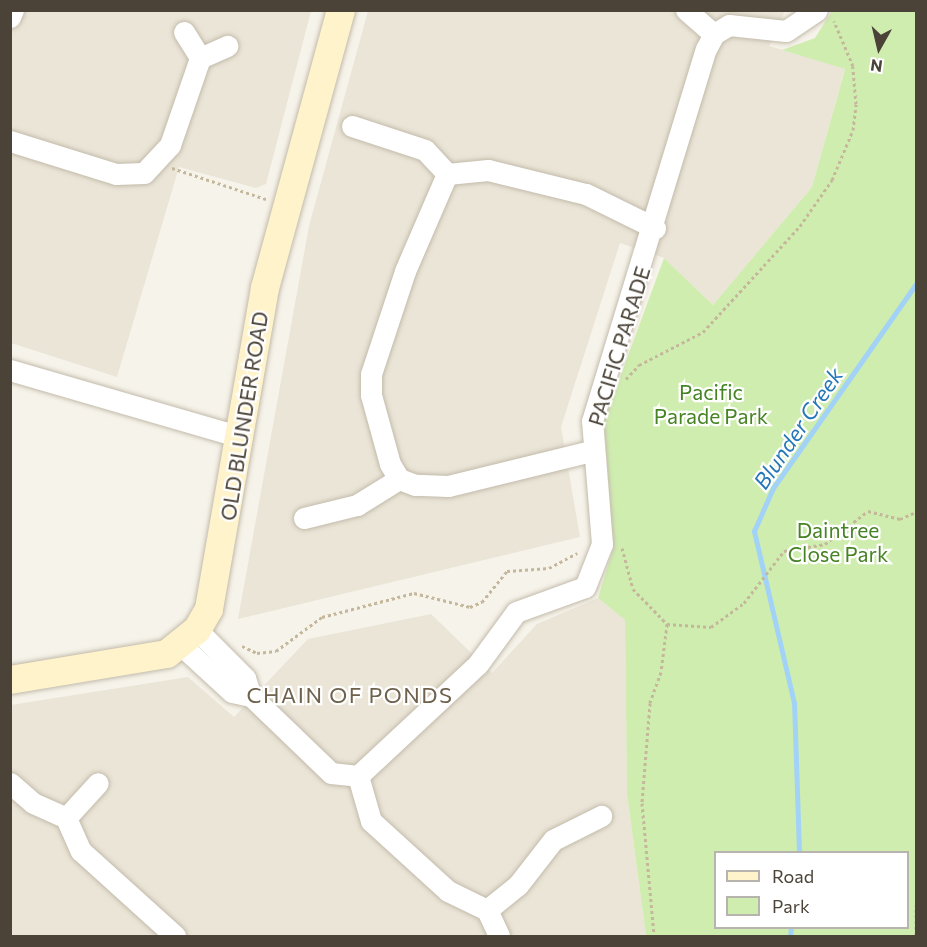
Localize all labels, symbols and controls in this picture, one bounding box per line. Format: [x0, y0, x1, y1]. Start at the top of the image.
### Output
north arrow [849, 18, 909, 78]
text: N [869, 56, 884, 77]
street label: PACIFIC PARADE [583, 263, 655, 429]
street label: OLD BLUNDER ROAD [215, 310, 273, 522]
water label: Blunder Creek [748, 362, 848, 494]
park label: Pacific Parade Park [654, 379, 768, 429]
park label: Daintree Close Park [788, 517, 888, 567]
district label: CHAIN OF PONDS [247, 682, 453, 708]
legend [714, 851, 909, 929]
text: Road [772, 865, 814, 887]
text: Park [772, 895, 810, 917]

